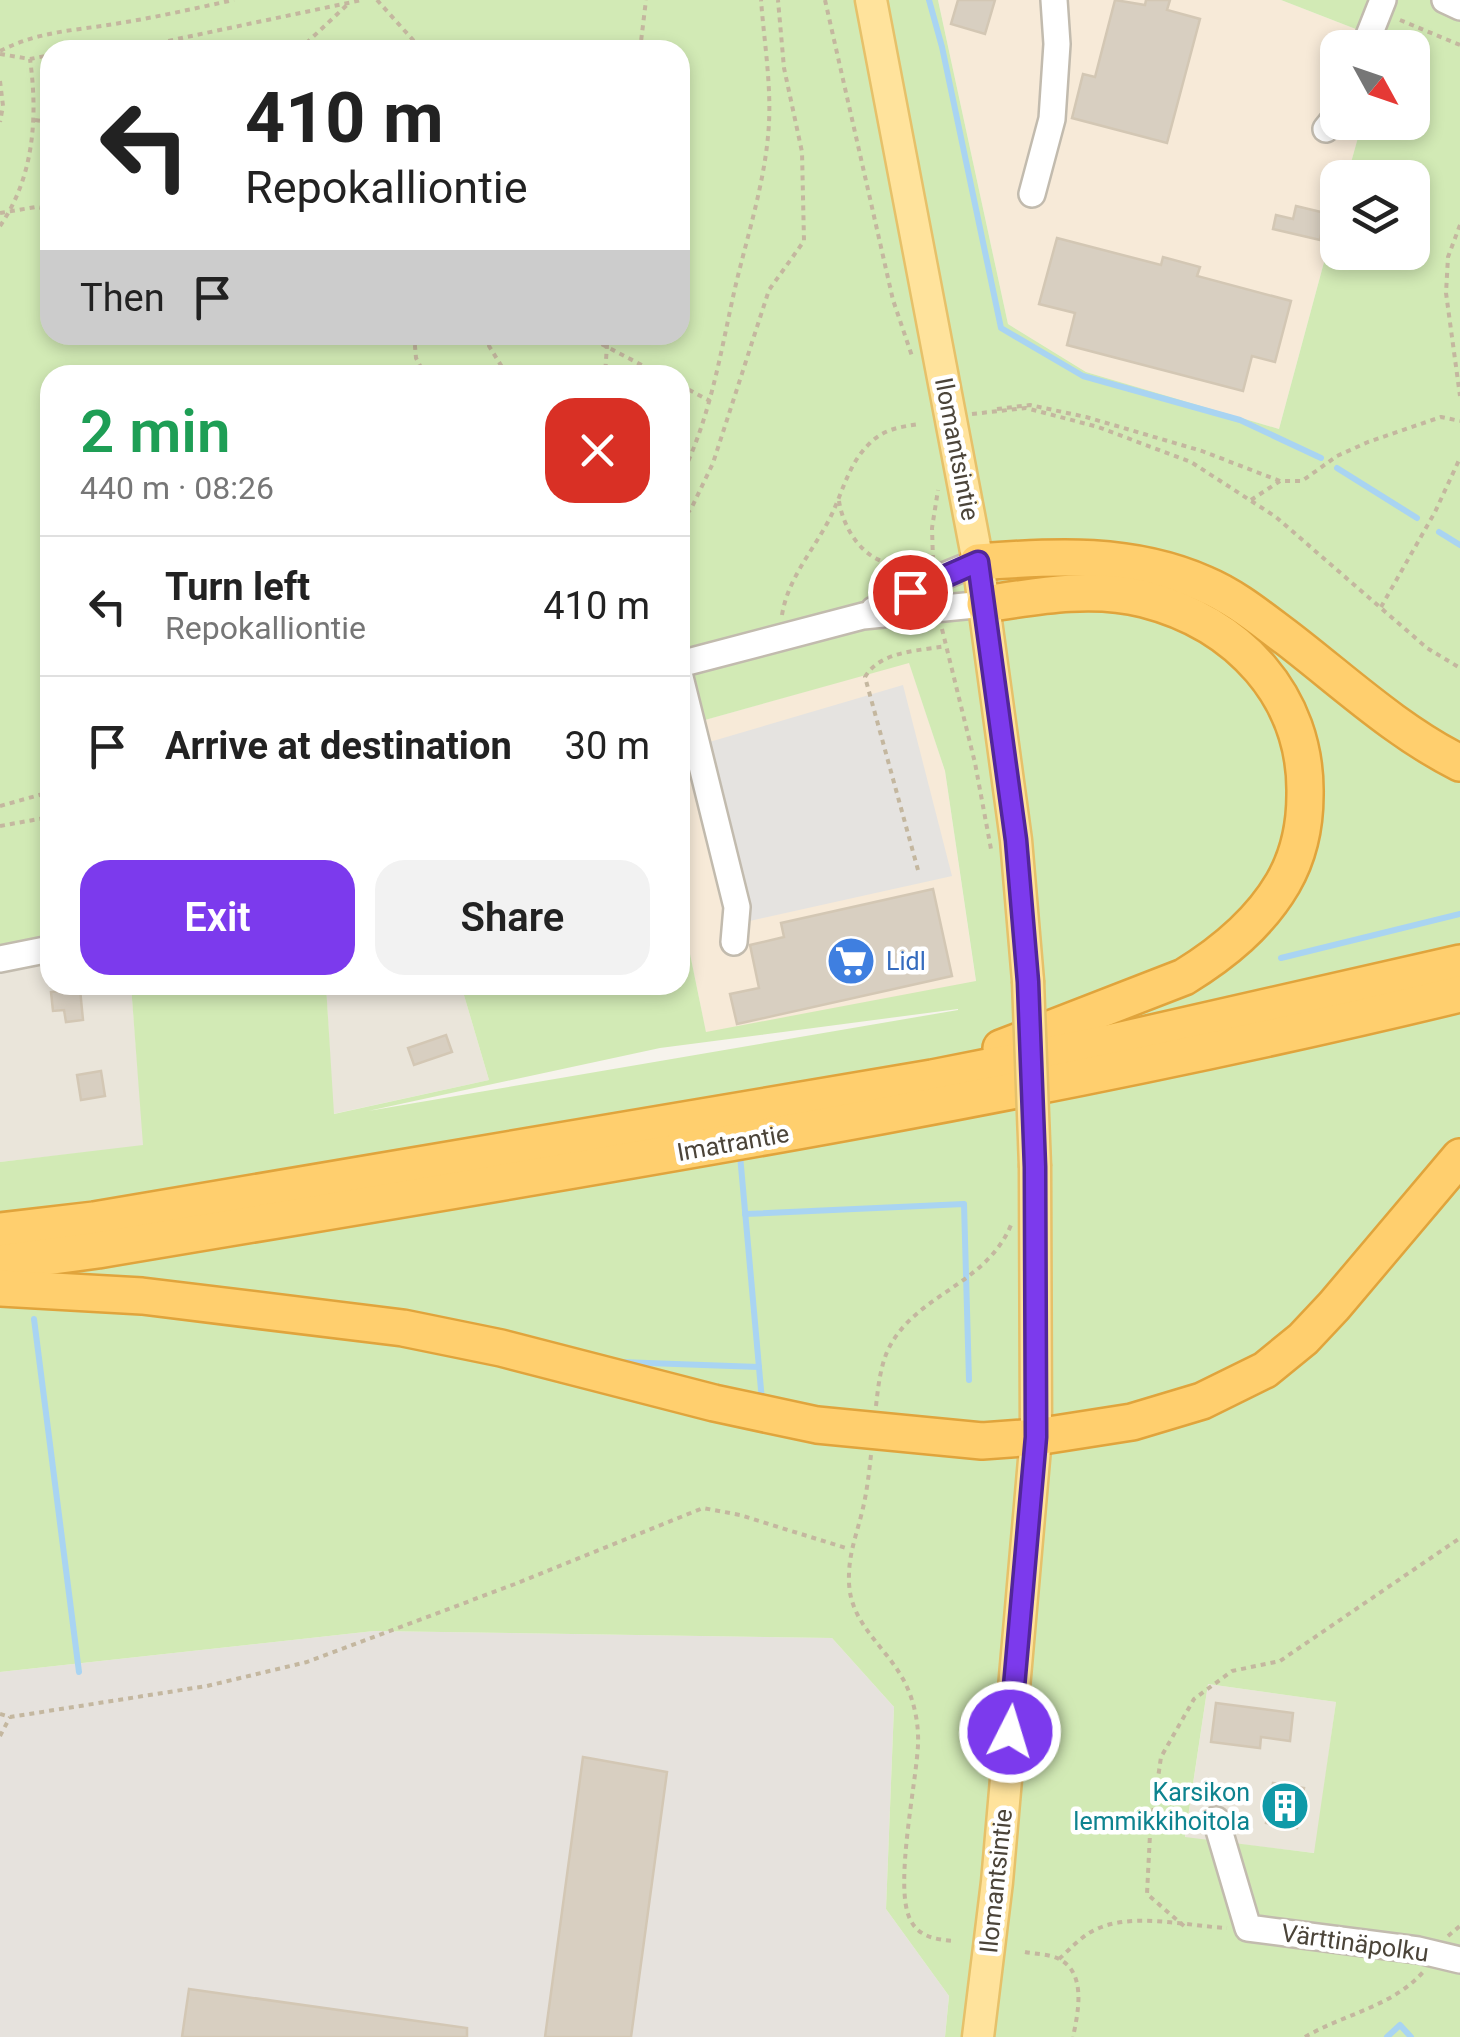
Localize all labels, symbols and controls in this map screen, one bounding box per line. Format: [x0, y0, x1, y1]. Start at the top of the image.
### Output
north arrow [1320, 30, 1430, 140]
map controls [1320, 30, 1430, 270]
text: 410 m [245, 77, 444, 159]
icon: left [80, 80, 210, 210]
button: layers [1320, 160, 1430, 270]
text: Repokalliontie [245, 161, 528, 214]
icon: arrive [185, 270, 240, 325]
text: Then [80, 276, 165, 320]
street label: Ilomantsintie [929, 375, 985, 523]
text: 2 min [80, 396, 230, 467]
button: close [545, 398, 650, 503]
text: 440 m · 08:26 [80, 469, 274, 507]
pin [868, 550, 953, 635]
text: Turn left [165, 565, 310, 609]
icon: arrive [883, 565, 938, 620]
icon: left [80, 579, 135, 634]
text: 410 m [543, 584, 650, 628]
text: Repokalliontie [165, 609, 366, 647]
icon: arrive [80, 719, 135, 774]
text: Arrive at destination [165, 724, 512, 768]
text: 30 m [565, 724, 650, 768]
button: Exit [80, 860, 355, 975]
button: Share [375, 860, 650, 975]
supermarket icon: Lidl [825, 935, 877, 987]
place label: Lidl [886, 947, 926, 976]
street label: Imatrantie [675, 1119, 791, 1167]
position arrow [958, 1680, 1062, 1784]
place label: Karsikon lemmikkihoitola [1073, 1778, 1250, 1836]
building icon: Karsikon lemmikkihoitola [1259, 1780, 1311, 1832]
street label: Ilomantsintie [974, 1807, 1018, 1955]
street label: Värttinäpolku [1279, 1918, 1431, 1968]

